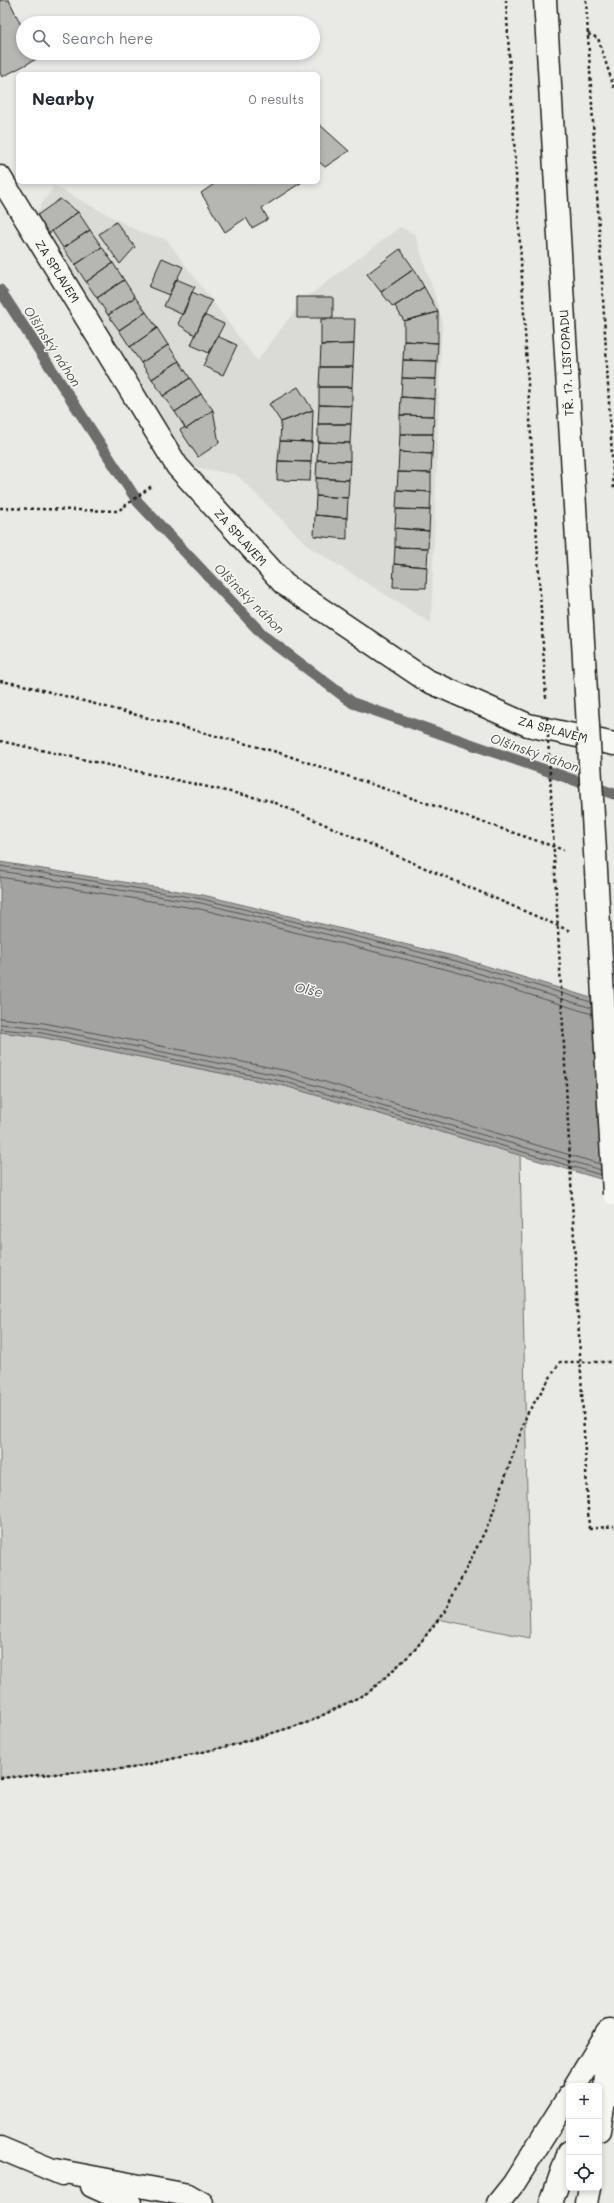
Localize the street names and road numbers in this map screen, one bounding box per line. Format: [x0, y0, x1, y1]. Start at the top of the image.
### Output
street label: ZA SPLAVEM [32, 237, 84, 305]
street label: TŘ. 17. LISTOPADU [555, 309, 577, 417]
street label: ZA SPLAVEM [211, 505, 271, 569]
street label: ZA SPLAVEM [517, 712, 589, 746]

